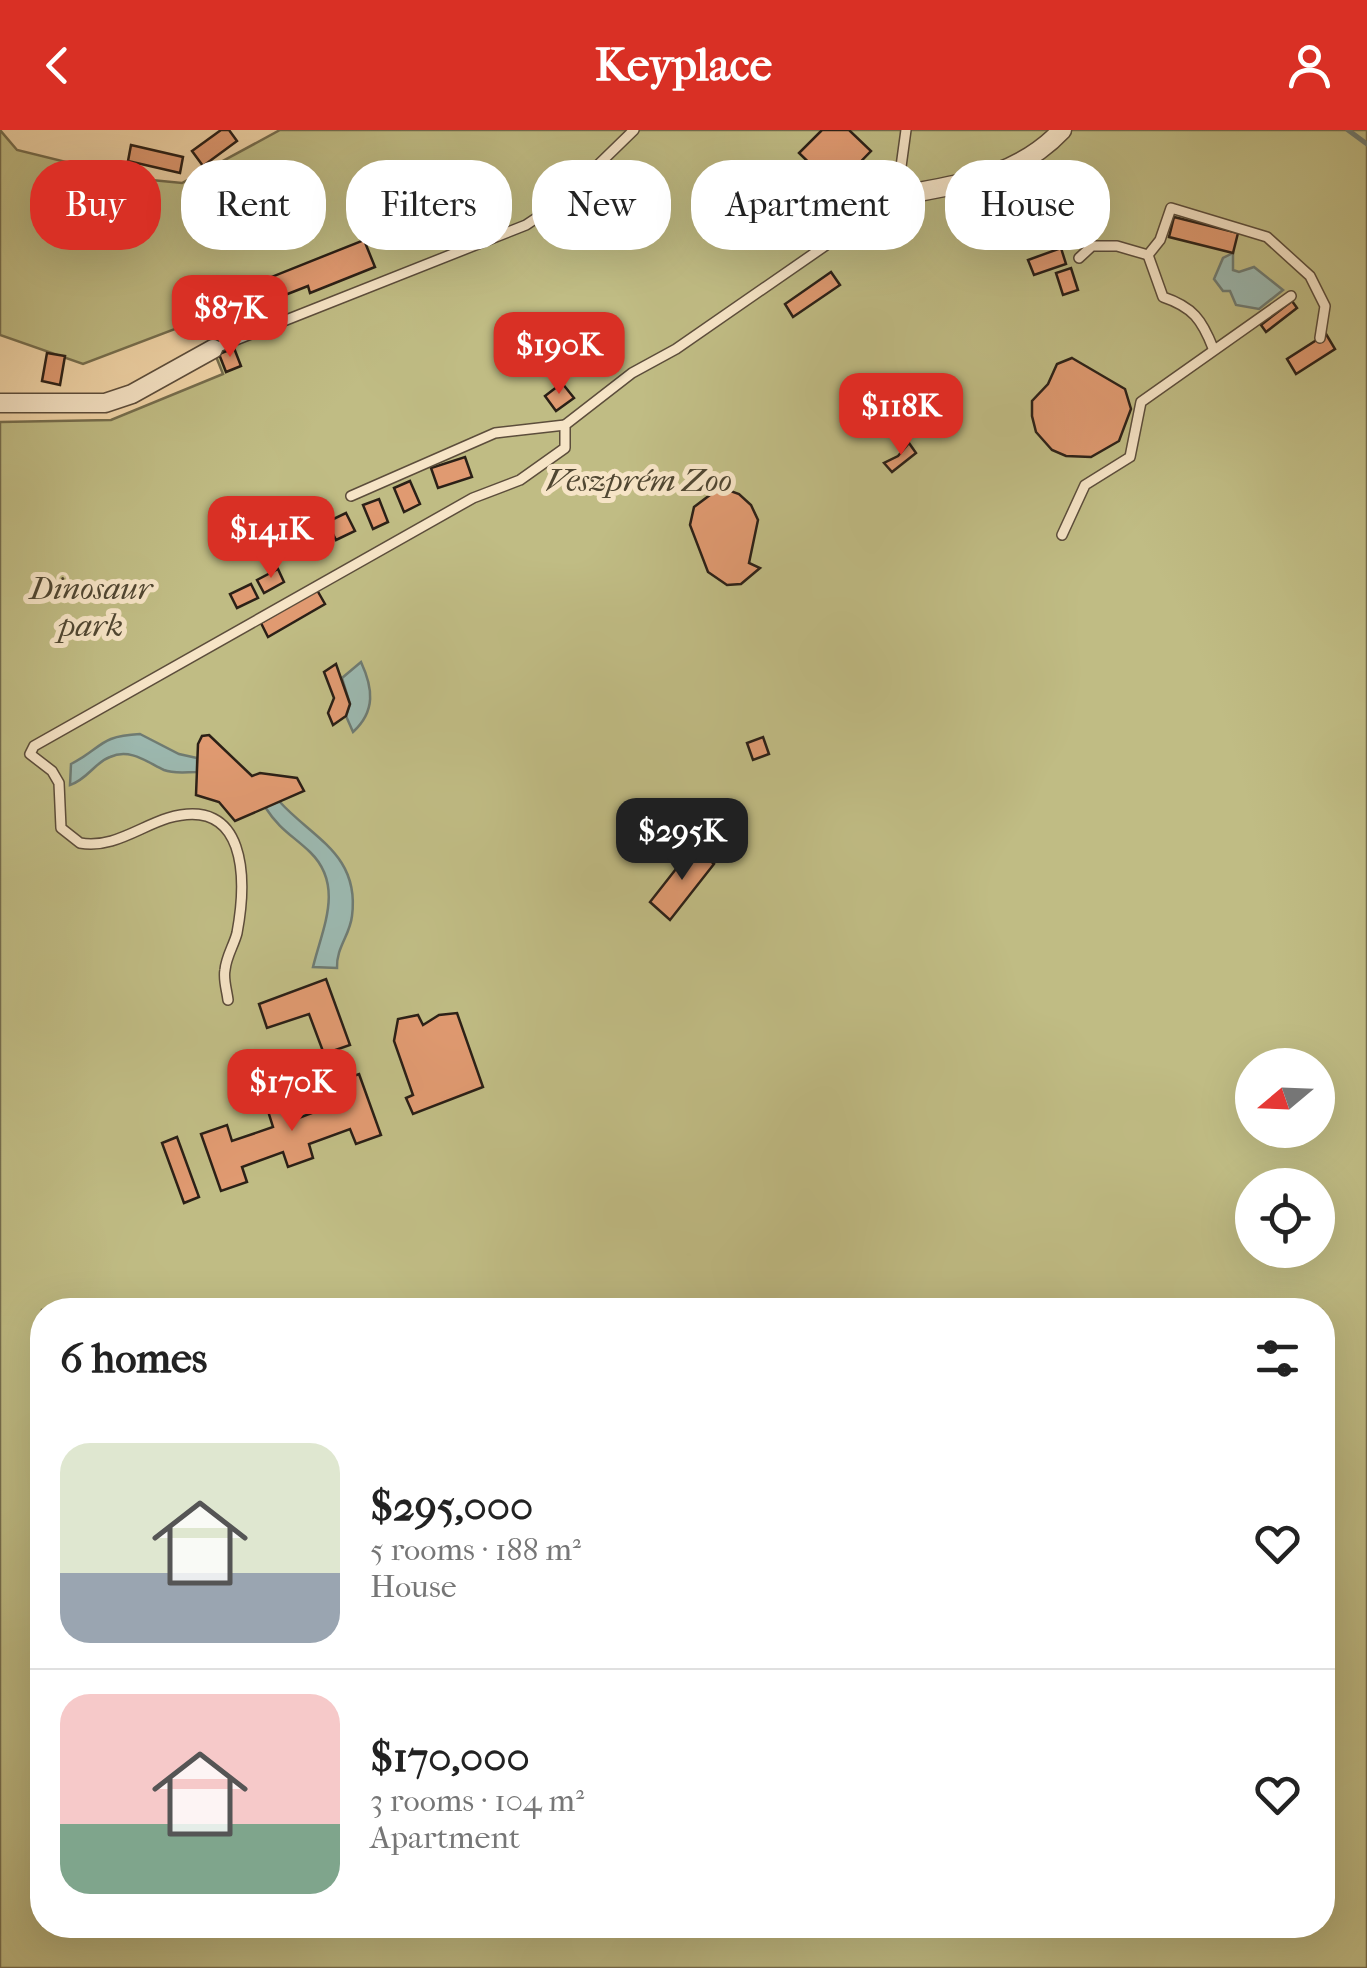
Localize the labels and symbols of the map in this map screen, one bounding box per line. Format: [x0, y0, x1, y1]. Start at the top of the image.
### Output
pin: $87K [171, 275, 289, 360]
pin: $190K [489, 312, 629, 397]
pin: $118K [831, 373, 971, 458]
park label: Veszprém Zoo [546, 462, 732, 499]
pin: $141K [201, 496, 341, 581]
park label: Dinosaur park [28, 570, 155, 644]
pin: $295K [612, 798, 752, 883]
north arrow [1235, 1048, 1335, 1148]
pin: $170K [222, 1049, 362, 1134]

